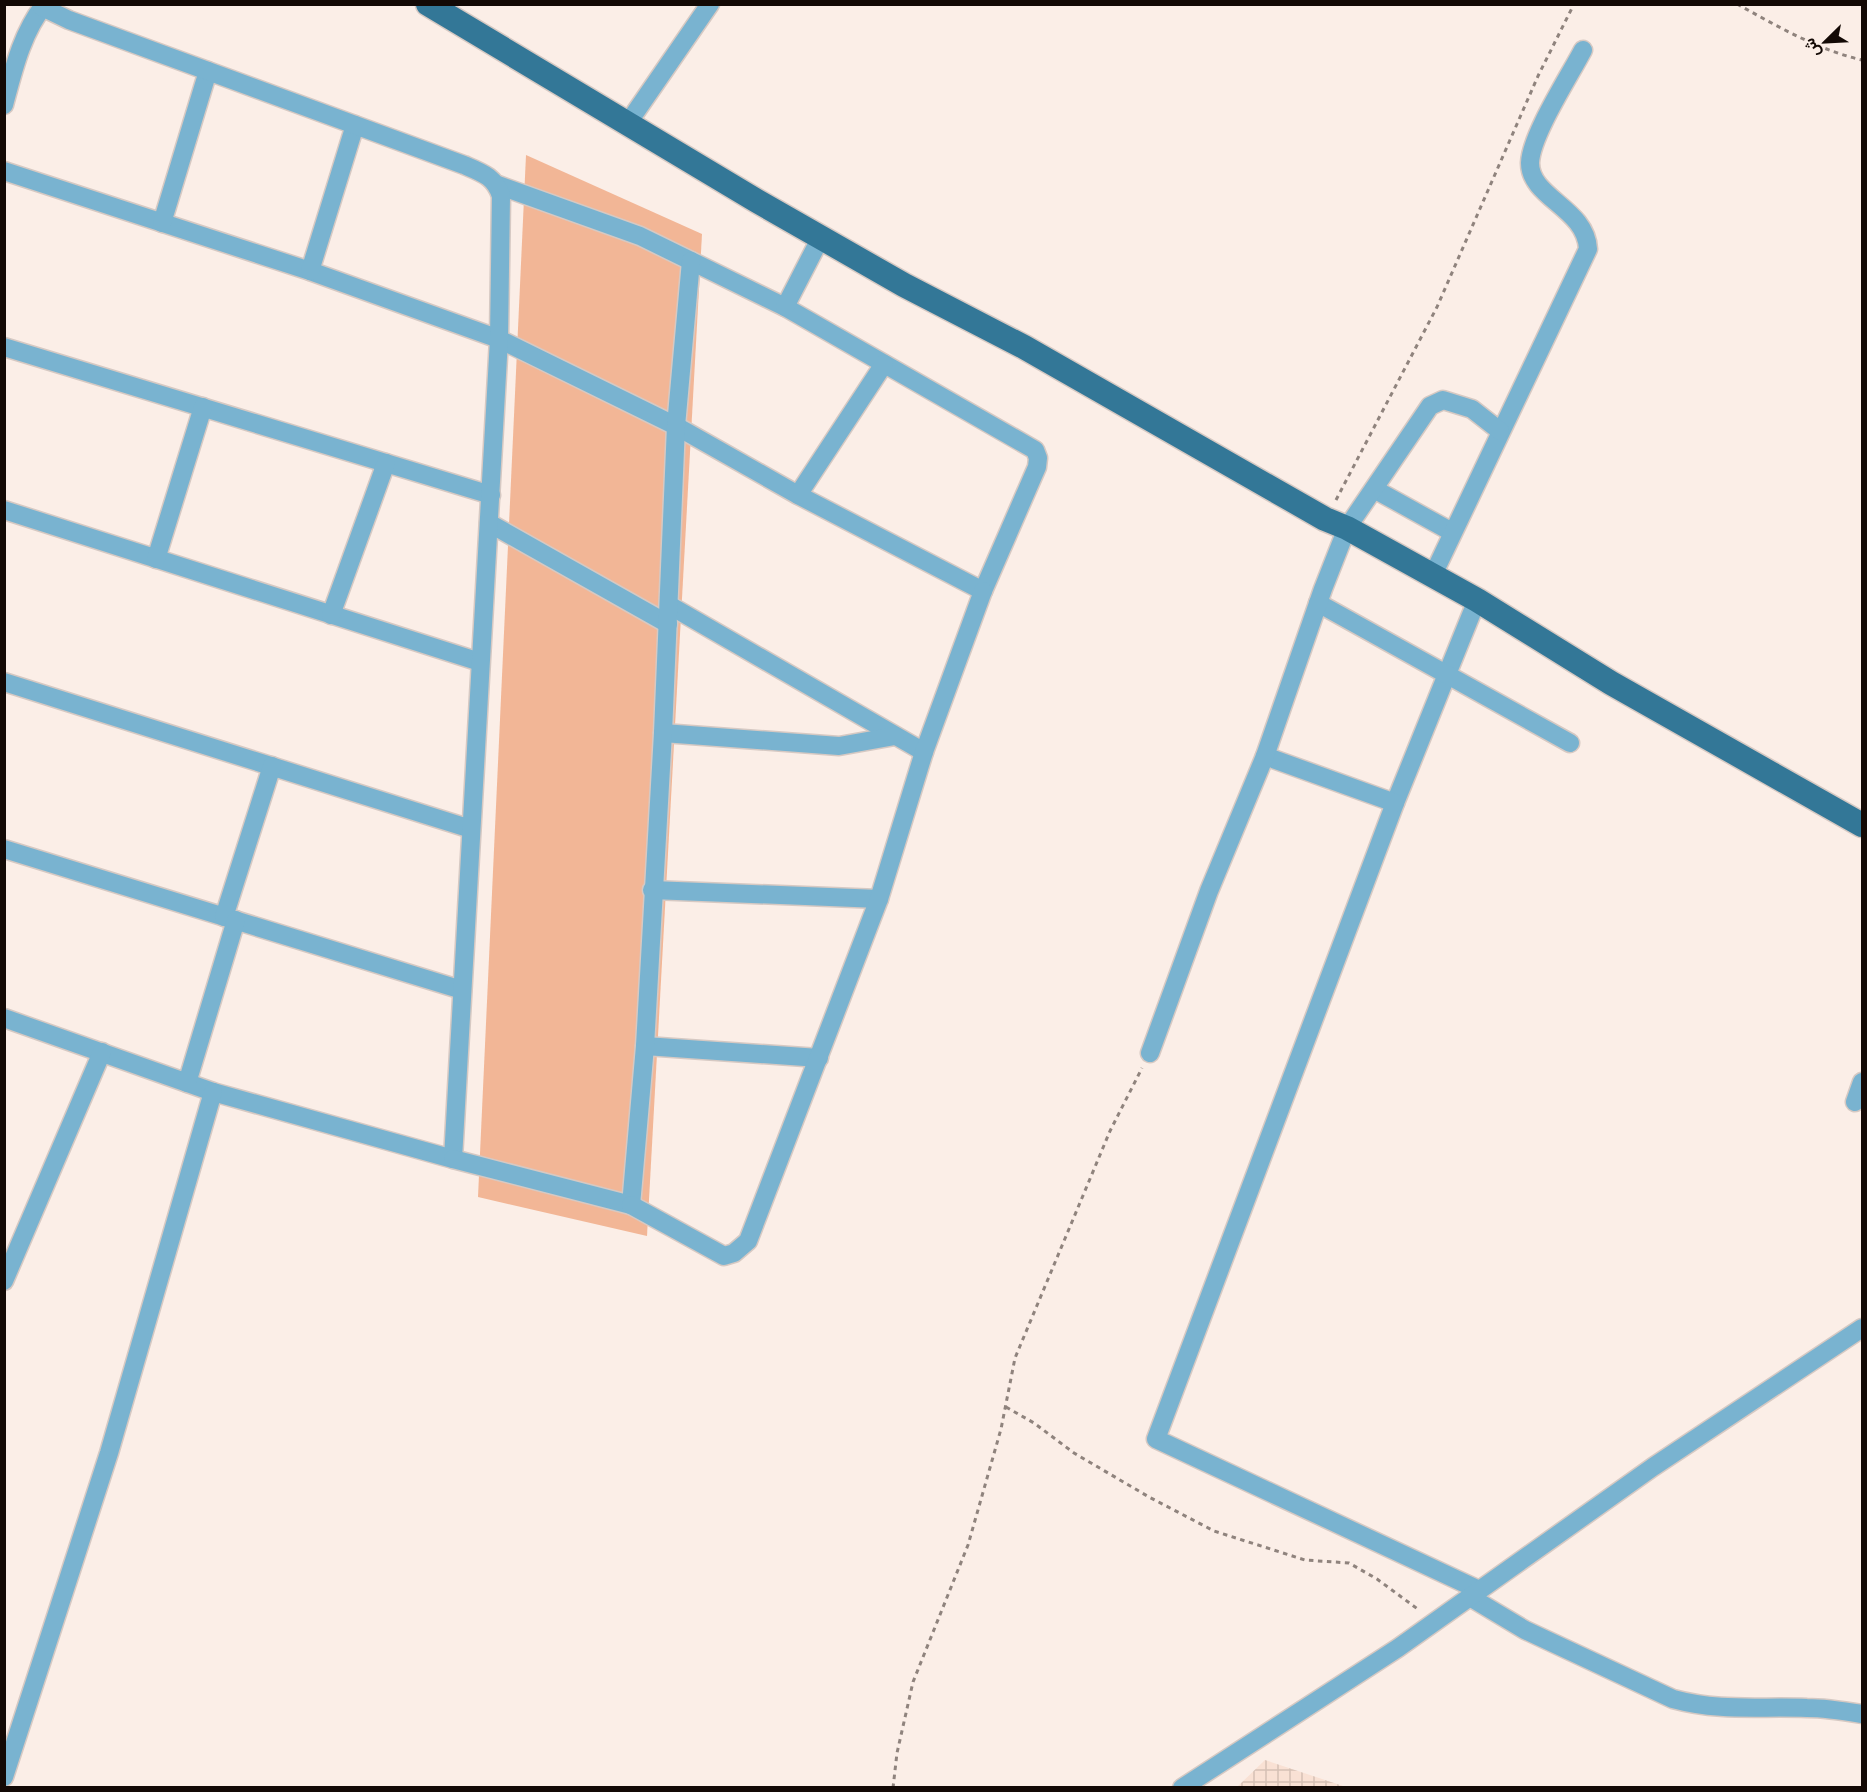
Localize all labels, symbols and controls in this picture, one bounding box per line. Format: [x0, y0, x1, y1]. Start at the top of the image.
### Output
north arrow [1795, 12, 1855, 72]
text: ش [1797, 34, 1826, 61]

